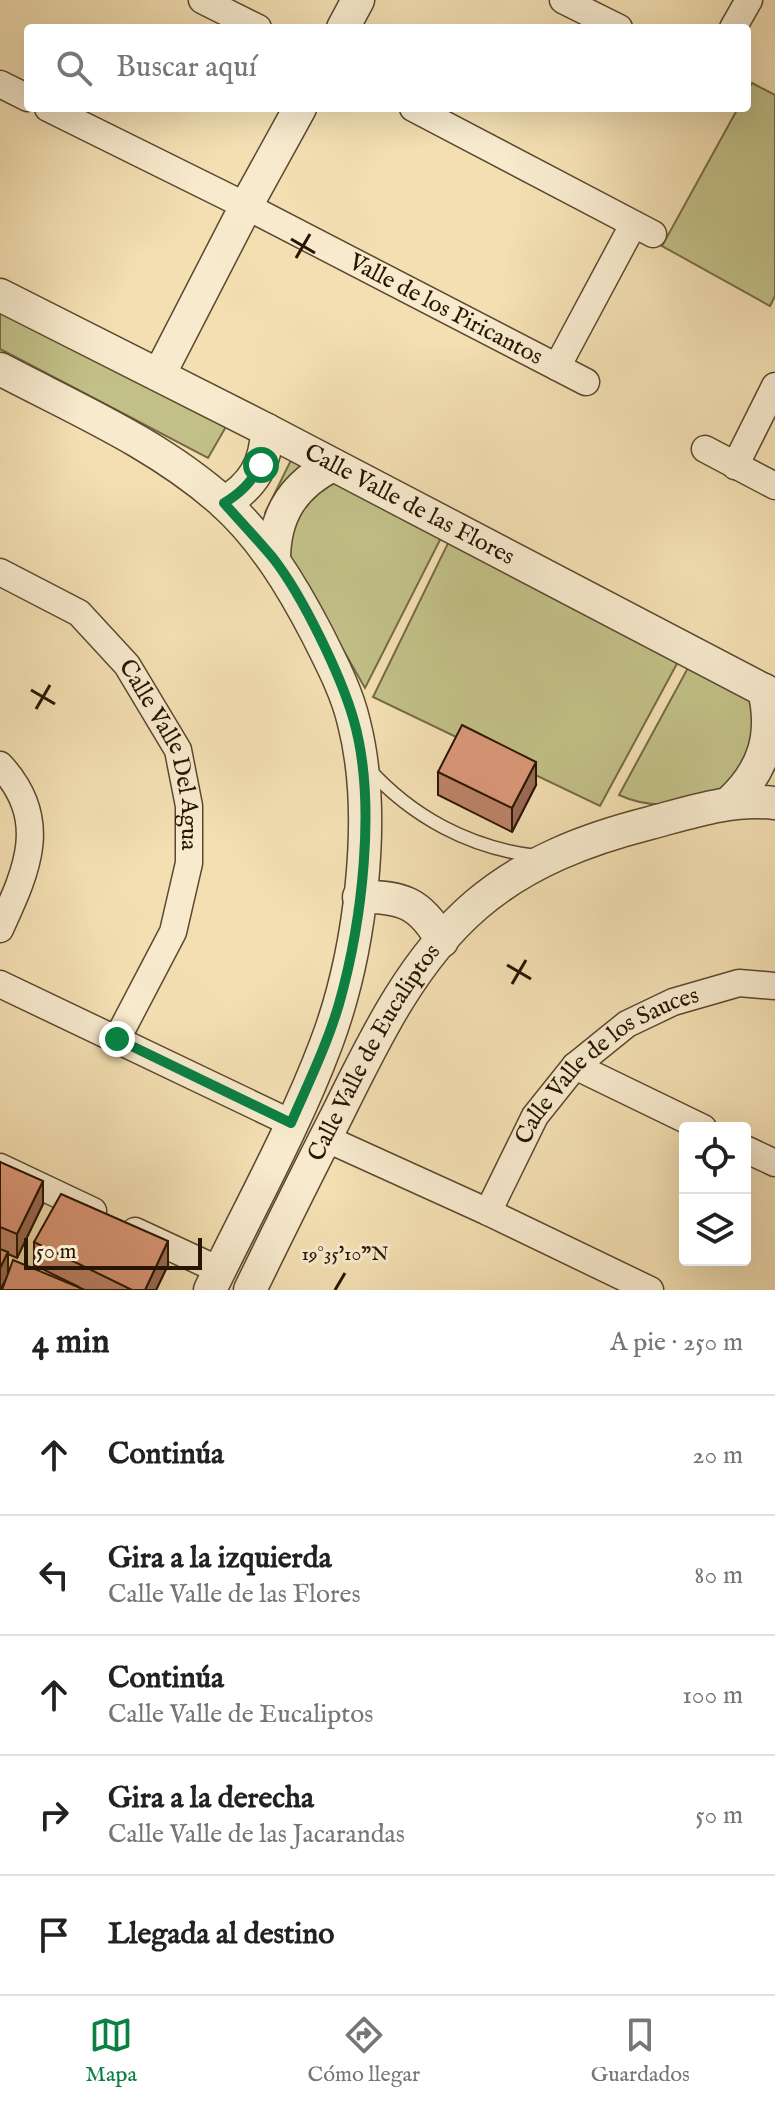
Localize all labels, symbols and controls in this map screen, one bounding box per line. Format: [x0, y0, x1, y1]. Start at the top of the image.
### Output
search box [24, 24, 751, 112]
icon: search [52, 46, 96, 90]
text: Buscar aquí [116, 49, 257, 87]
street label: Valle de los Piricantos [343, 246, 548, 373]
street label: Calle Valle de las Flores [299, 437, 520, 572]
route start [243, 447, 279, 483]
street label: Calle Valle Del Agua [112, 653, 205, 851]
street label: Calle Valle de Eucaliptos [301, 937, 447, 1166]
street label: Calle Valle de los Sauces [508, 980, 702, 1150]
route end [99, 1021, 135, 1057]
map controls [679, 1122, 751, 1266]
button: locate [679, 1122, 751, 1194]
button: layers [679, 1194, 751, 1266]
scale bar [24, 1234, 202, 1270]
text: 50 m [36, 1238, 77, 1266]
text: 19°35'10"N [301, 1242, 389, 1267]
text: 4 min [32, 1321, 110, 1364]
text: A pie · 250 m [610, 1326, 743, 1359]
icon: ahead [32, 1433, 76, 1477]
text: Continúa [108, 1436, 224, 1474]
text: 20 m [692, 1439, 743, 1472]
text: Gira a la izquierda [108, 1540, 332, 1578]
icon: left [32, 1553, 76, 1597]
text: 80 m [694, 1559, 743, 1592]
text: Calle Valle de las Flores [108, 1578, 361, 1611]
text: Continúa [108, 1660, 224, 1698]
icon: ahead [32, 1673, 76, 1717]
text: 100 m [682, 1679, 743, 1712]
text: Calle Valle de Eucaliptos [108, 1698, 373, 1731]
text: Gira a la derecha [108, 1780, 314, 1818]
icon: right [32, 1793, 76, 1837]
text: 50 m [695, 1799, 743, 1832]
text: Calle Valle de las Jacarandas [108, 1818, 405, 1851]
icon: arrive [32, 1913, 76, 1957]
text: Llegada al destino [108, 1916, 334, 1954]
tab: Mapa [85, 2013, 137, 2089]
tab: Cómo llegar [307, 2013, 420, 2089]
tab: Guardados [591, 2013, 690, 2089]

